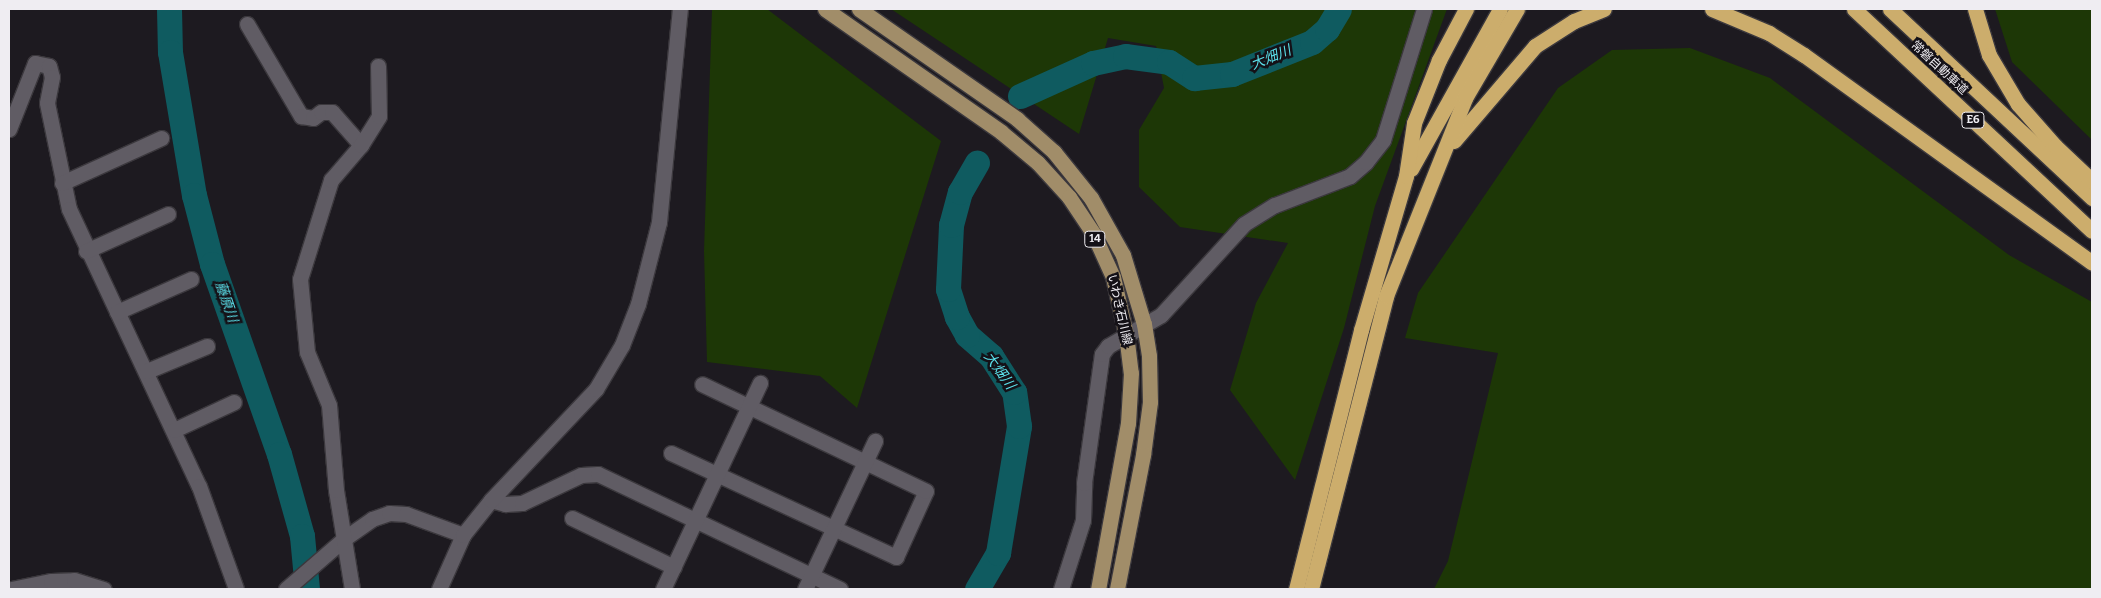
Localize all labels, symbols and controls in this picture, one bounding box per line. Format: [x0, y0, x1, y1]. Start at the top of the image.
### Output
street label: 常磐自動車道 [1908, 38, 1970, 98]
water label: 大畑川 [1248, 42, 1294, 74]
road number: E6 [1960, 112, 1986, 128]
road number: 14 [1084, 230, 1106, 248]
street label: いわき石川線 [1104, 273, 1134, 347]
water label: 藤原川 [211, 279, 241, 325]
water label: 大畑川 [980, 349, 1018, 393]

